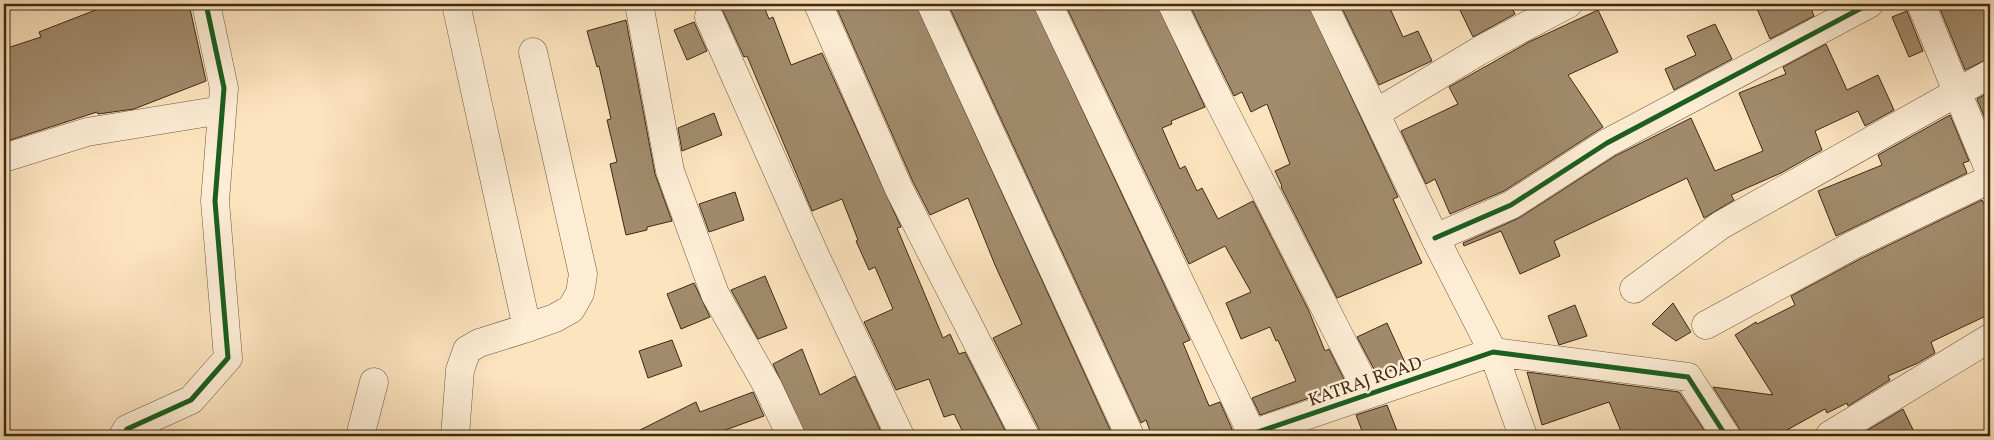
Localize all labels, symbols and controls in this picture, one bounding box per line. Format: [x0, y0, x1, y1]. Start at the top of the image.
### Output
street label: KATRAJ ROAD [1305, 351, 1426, 414]

